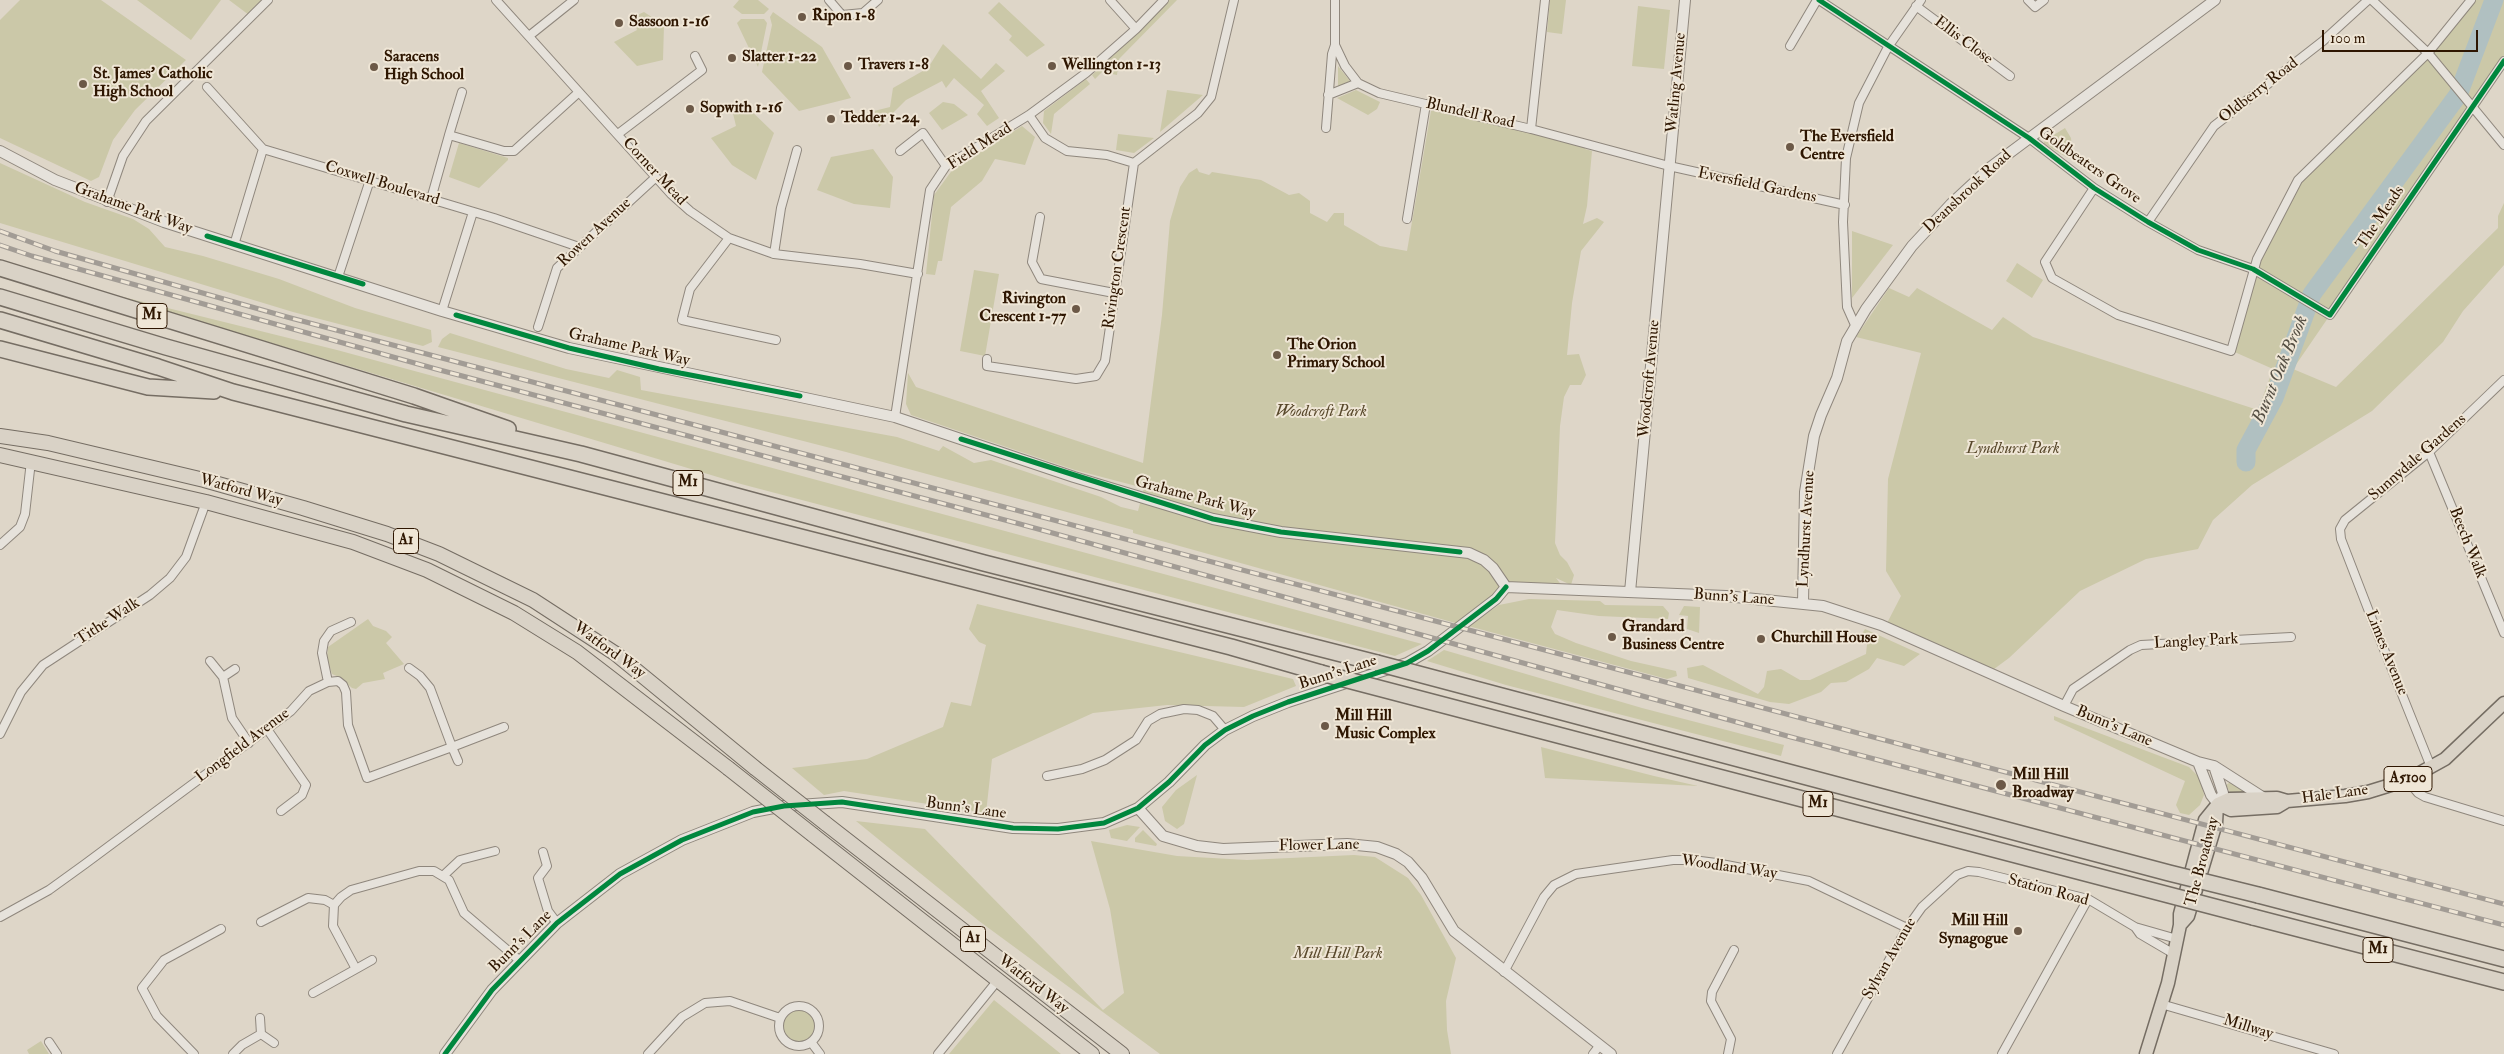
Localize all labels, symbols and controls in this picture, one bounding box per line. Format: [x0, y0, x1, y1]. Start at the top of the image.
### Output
place label: Ripon 1-8 [812, 7, 875, 27]
marker: Ripon 1-8 [796, 11, 808, 23]
place label: Sassoon 1-16 [629, 13, 709, 33]
street label: Ellis Close [1930, 13, 1996, 69]
marker: Sassoon 1-16 [613, 17, 625, 29]
scale bar [2324, 20, 2480, 52]
text: 100 m [2330, 29, 2365, 48]
street label: Watling Avenue [1663, 32, 1691, 134]
place label: Saracens High School [384, 48, 464, 86]
place label: Slatter 1-22 [742, 48, 817, 68]
marker: Slatter 1-22 [726, 52, 738, 64]
street label: Oldberry Road [2216, 54, 2302, 128]
place label: Travers 1-8 [858, 56, 929, 76]
place label: Wellington 1-13 [1062, 56, 1161, 76]
marker: Travers 1-8 [842, 60, 854, 72]
marker: Wellington 1-13 [1046, 60, 1058, 72]
marker: Saracens High School [368, 61, 380, 73]
place label: St. James' Catholic High School [93, 65, 212, 103]
marker: St. James' Catholic High School [77, 78, 89, 90]
street label: Blundell Road [1424, 94, 1516, 134]
place label: Sopwith 1-16 [700, 99, 782, 119]
marker: Sopwith 1-16 [684, 103, 696, 115]
place label: Tedder 1-24 [841, 109, 919, 129]
marker: Tedder 1-24 [825, 113, 837, 125]
street label: Field Mead [944, 119, 1016, 175]
street label: Goldbeaters Grove [2034, 123, 2144, 209]
place label: The Eversfield Centre [1800, 128, 1894, 166]
street label: Corner Mead [618, 134, 690, 210]
marker: The Eversfield Centre [1784, 141, 1796, 153]
street label: Deansbrook Road [1920, 146, 2016, 238]
street label: Coxwell Boulevard [322, 157, 442, 211]
street label: Eversfield Gardens [1696, 164, 1818, 208]
street label: Grahame Park Way [71, 179, 195, 239]
street label: The Meads [2353, 183, 2409, 253]
street label: Rowen Avenue [554, 194, 636, 272]
street label: Rivington Crescent [1100, 206, 1136, 330]
place label: Rivington Crescent 1-77 [979, 290, 1066, 328]
marker: Rivington Crescent 1-77 [1070, 303, 1082, 315]
road number: M1 [137, 304, 167, 328]
water label: Burnt Oak Brook [2249, 313, 2313, 427]
street label: Woodcroft Avenue [1635, 319, 1665, 439]
street label: Grahame Park Way [566, 325, 692, 371]
place label: The Orion Primary School [1287, 336, 1385, 374]
marker: The Orion Primary School [1271, 349, 1283, 361]
park label: Woodcroft Park [1275, 403, 1367, 423]
street label: Sunnydale Gardens [2365, 410, 2471, 506]
park label: Lyndhurst Park [1966, 440, 2060, 460]
road number: M1 [673, 470, 703, 496]
street label: Lyndhurst Avenue [1794, 470, 1820, 588]
street label: Watford Way [198, 471, 284, 511]
street label: Grahame Park Way [1133, 473, 1257, 523]
street label: Beech Walk [2444, 505, 2490, 581]
road number: A1 [394, 528, 418, 554]
street label: Bunn's Lane [1693, 586, 1775, 610]
street label: Tithe Walk [72, 594, 144, 650]
street label: Limes Avenue [2360, 608, 2412, 698]
street label: Watford Way [569, 618, 649, 684]
place label: Grandard Business Centre [1622, 618, 1724, 656]
place label: Churchill House [1771, 629, 1877, 649]
street label: Langley Park [2153, 630, 2239, 654]
marker: Grandard Business Centre [1606, 631, 1618, 643]
marker: Churchill House [1755, 633, 1767, 645]
street label: Bunn's Lane [1296, 651, 1380, 695]
street label: Bunn's Lane [2073, 702, 2155, 752]
street label: Longfield Avenue [192, 704, 294, 788]
place label: Mill Hill Music Complex [1335, 707, 1436, 745]
marker: Mill Hill Music Complex [1319, 720, 1331, 732]
place label: Mill Hill Broadway [2012, 766, 2074, 804]
road number: A5100 [2384, 766, 2432, 792]
marker: Mill Hill Broadway [1994, 778, 2008, 792]
street label: Hale Lane [2301, 781, 2369, 809]
road number: M1 [1803, 792, 1833, 816]
street label: Bunn's Lane [925, 794, 1007, 824]
street label: The Broadway [2182, 815, 2224, 909]
street label: Flower Lane [1279, 836, 1359, 856]
street label: Woodland Way [1680, 852, 1778, 884]
street label: Station Road [2006, 871, 2090, 911]
street label: Bunn's Lane [486, 907, 556, 977]
place label: Mill Hill Synagogue [1939, 912, 2008, 950]
street label: Sylvan Avenue [1859, 915, 1921, 1003]
marker: Mill Hill Synagogue [2012, 925, 2024, 937]
road number: A1 [960, 926, 986, 952]
road number: M1 [2363, 938, 2393, 962]
park label: Mill Hill Park [1293, 945, 1383, 965]
street label: Watford Way [994, 951, 1072, 1019]
street label: Millway [2221, 1011, 2275, 1045]

